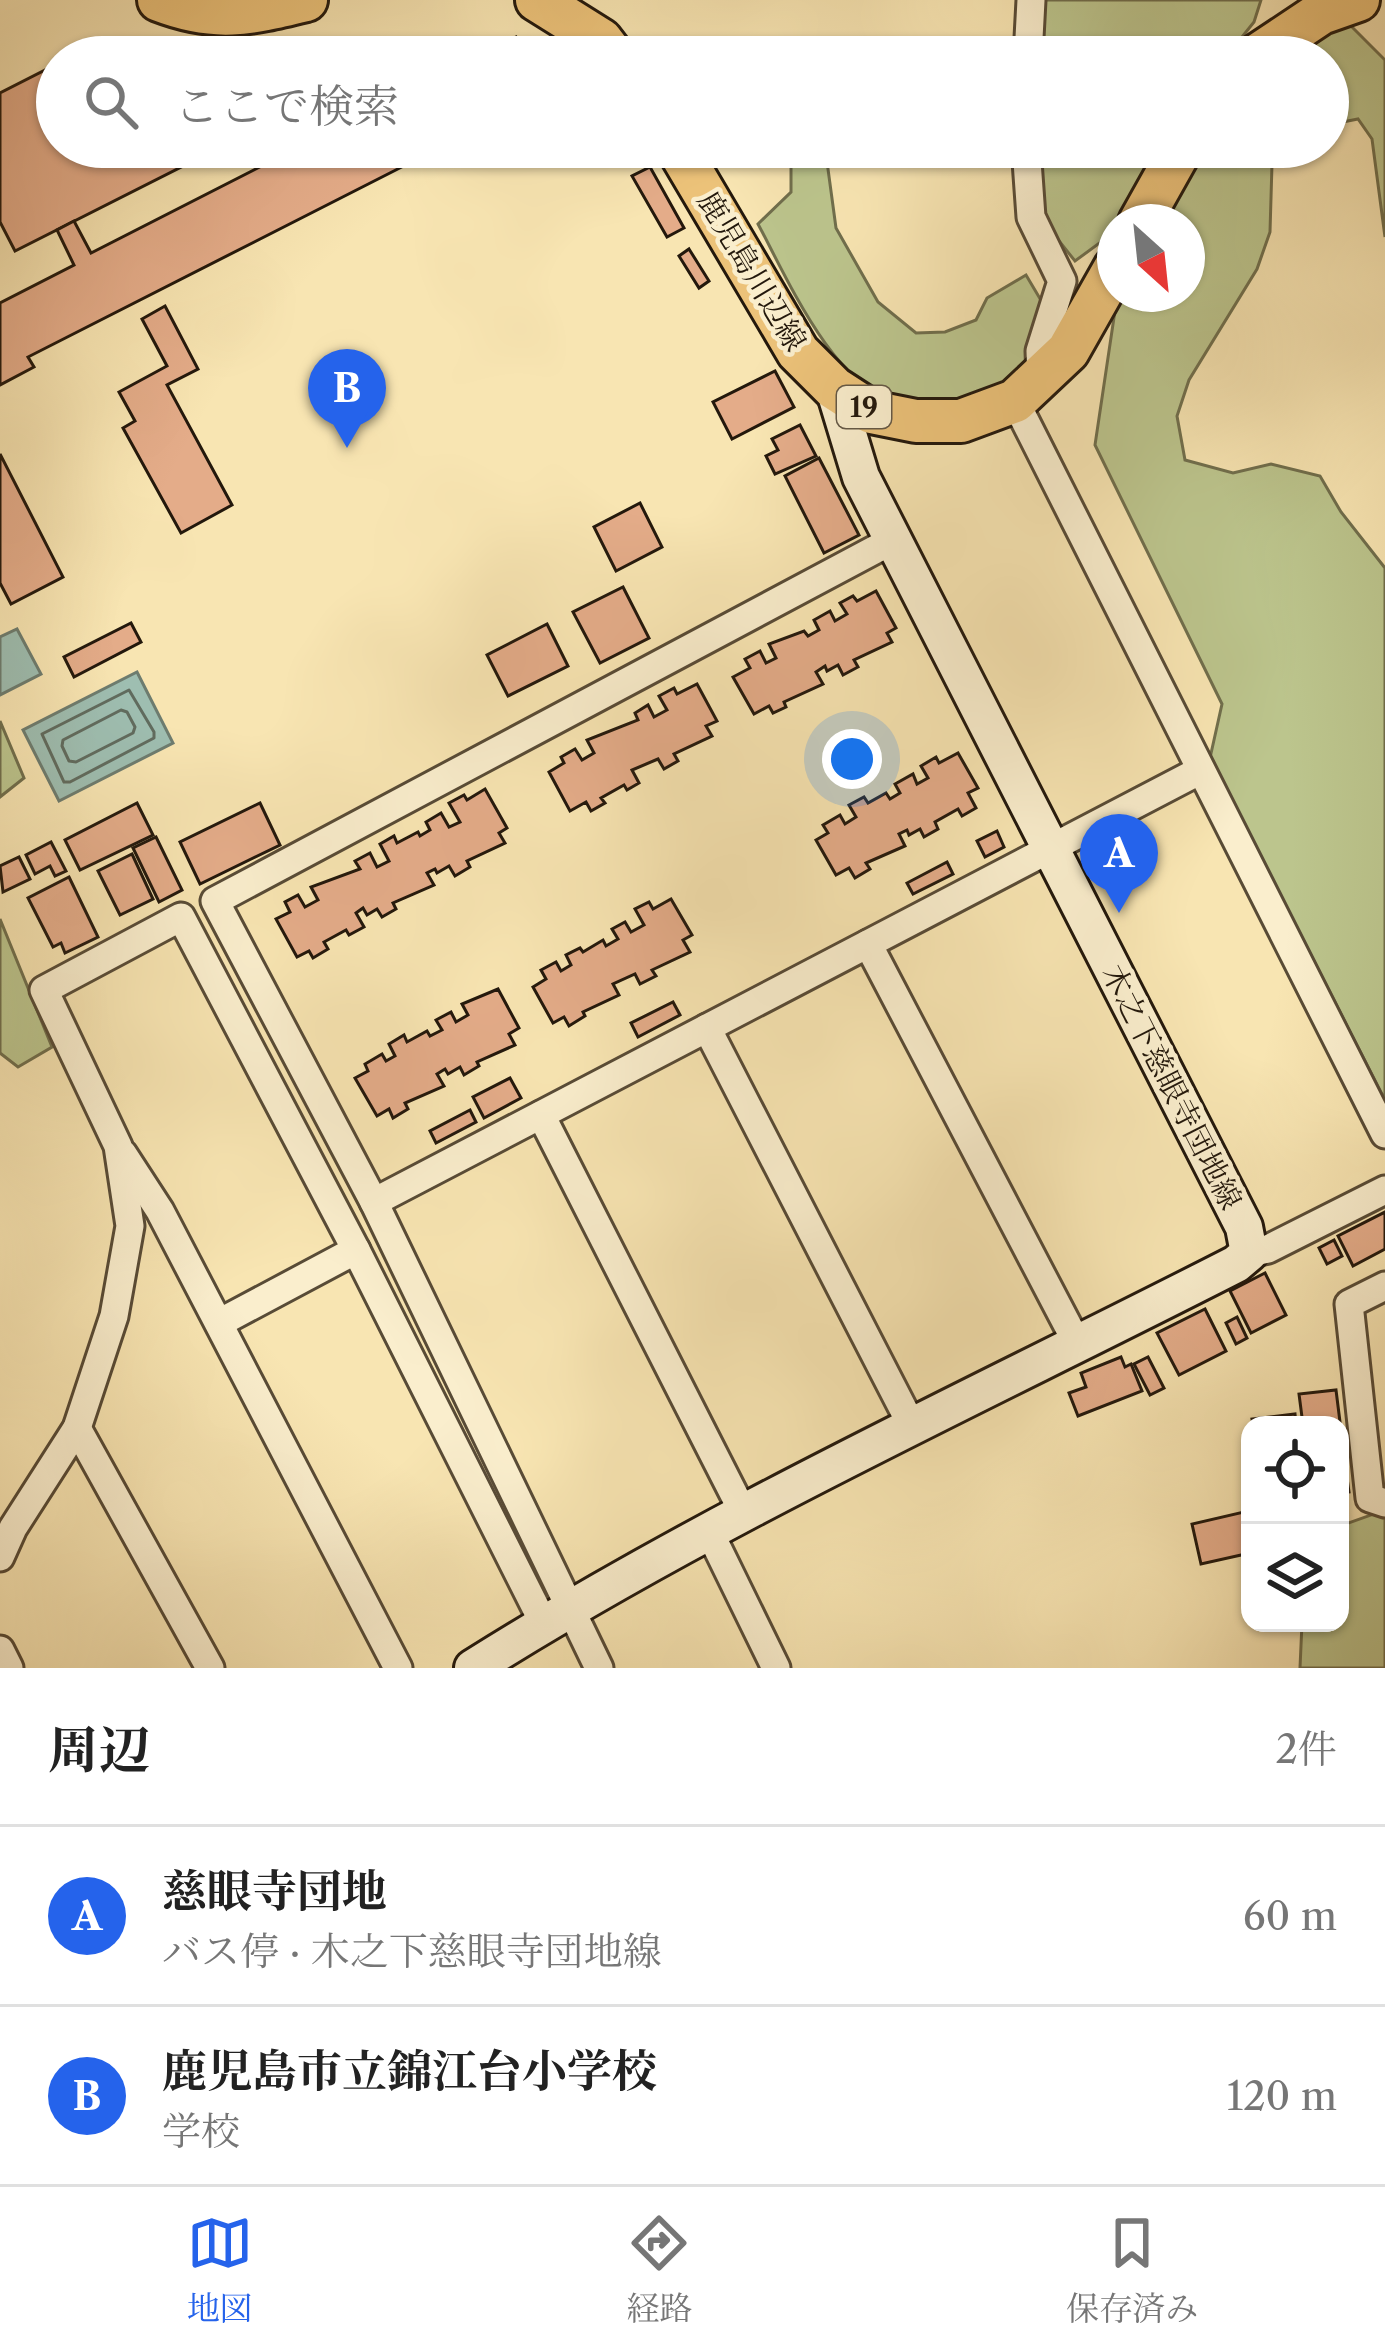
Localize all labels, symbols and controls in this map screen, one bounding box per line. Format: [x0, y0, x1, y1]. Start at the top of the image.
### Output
search box [36, 36, 1349, 168]
icon: search [78, 69, 144, 135]
text: ここで検索 [174, 78, 399, 134]
street label: 鹿児島川辺線 [690, 184, 814, 358]
north arrow [1097, 204, 1205, 312]
pin: B [308, 349, 386, 448]
road number: 19 [837, 386, 891, 428]
your location [822, 729, 882, 789]
pin: A [1080, 814, 1158, 913]
street label: 木之下慈眼寺団地線 [1094, 958, 1250, 1216]
map controls [1241, 1416, 1349, 1632]
button: locate [1241, 1416, 1349, 1524]
button: layers [1241, 1524, 1349, 1632]
text: 周辺 [48, 1719, 150, 1781]
text: 2件 [1276, 1725, 1337, 1773]
text: 慈眼寺団地 [162, 1863, 387, 1919]
text: A [72, 1892, 102, 1940]
text: 60 m [1243, 1892, 1337, 1940]
text: バス停 · 木之下慈眼寺団地線 [162, 1927, 662, 1975]
text: 鹿児島市立錦江台小学校 [162, 2043, 657, 2099]
text: B [73, 2072, 102, 2120]
text: 120 m [1227, 2072, 1337, 2120]
text: 学校 [162, 2107, 240, 2155]
tab: 地図 [187, 2210, 253, 2329]
tab: 経路 [626, 2210, 692, 2329]
tab: 保存済み [1066, 2210, 1198, 2329]

